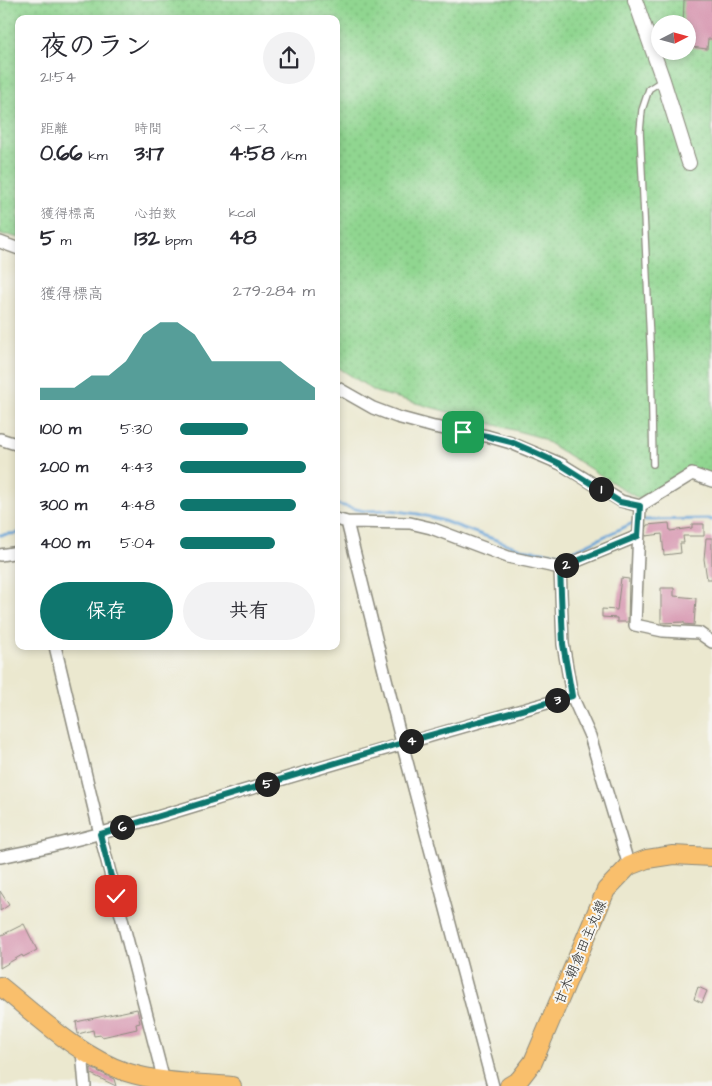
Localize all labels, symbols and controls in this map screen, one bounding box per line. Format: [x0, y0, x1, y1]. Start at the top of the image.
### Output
north arrow [651, 15, 696, 60]
map controls [651, 15, 696, 60]
text: 夜のラン [40, 27, 152, 66]
button: share [263, 32, 315, 84]
text: 21:54 [40, 66, 76, 88]
text: 距離 [40, 119, 68, 139]
text: 時間 [134, 119, 162, 139]
text: ペース [229, 119, 270, 139]
text: 0.66 [40, 139, 83, 168]
text: 3:17 [134, 139, 164, 168]
text: 4:58 [229, 139, 275, 168]
text: km [83, 146, 108, 166]
text: /km [275, 146, 306, 166]
text: kcal [229, 203, 255, 223]
text: 獲得標高 [40, 204, 96, 224]
text: 心拍数 [134, 204, 176, 224]
text: 48 [229, 223, 257, 252]
text: 5 [40, 224, 55, 253]
text: 132 [134, 224, 160, 253]
text: m [55, 231, 71, 251]
text: bpm [160, 231, 192, 251]
text: 279–284 m [233, 280, 315, 302]
text: 獲得標高 [40, 283, 104, 305]
pin [442, 411, 484, 453]
text: 100 m [40, 418, 81, 440]
text: 5:30 [120, 418, 152, 440]
icon: arrive [449, 418, 477, 446]
text: 200 m [40, 456, 88, 478]
text: 4:43 [120, 456, 153, 478]
pin: 1 [588, 476, 614, 502]
text: 1 [601, 479, 602, 499]
text: 300 m [40, 494, 87, 516]
text: 4:48 [120, 494, 155, 516]
text: 400 m [40, 532, 90, 554]
text: 5:04 [120, 532, 155, 554]
pin: 2 [554, 552, 578, 578]
text: 2 [562, 555, 571, 575]
button: 保存 [40, 582, 173, 640]
button: 共有 [183, 582, 315, 640]
pin: 3 [544, 688, 570, 712]
text: 3 [554, 690, 561, 710]
pin: 4 [398, 728, 424, 754]
text: 4 [407, 731, 416, 751]
pin: 5 [254, 772, 280, 796]
text: 5 [263, 774, 272, 794]
pin: 6 [110, 814, 134, 840]
text: 6 [118, 817, 127, 837]
pin [95, 875, 137, 917]
icon: check [102, 882, 130, 910]
street label: 甘木朝倉田主丸線 [550, 897, 612, 1008]

